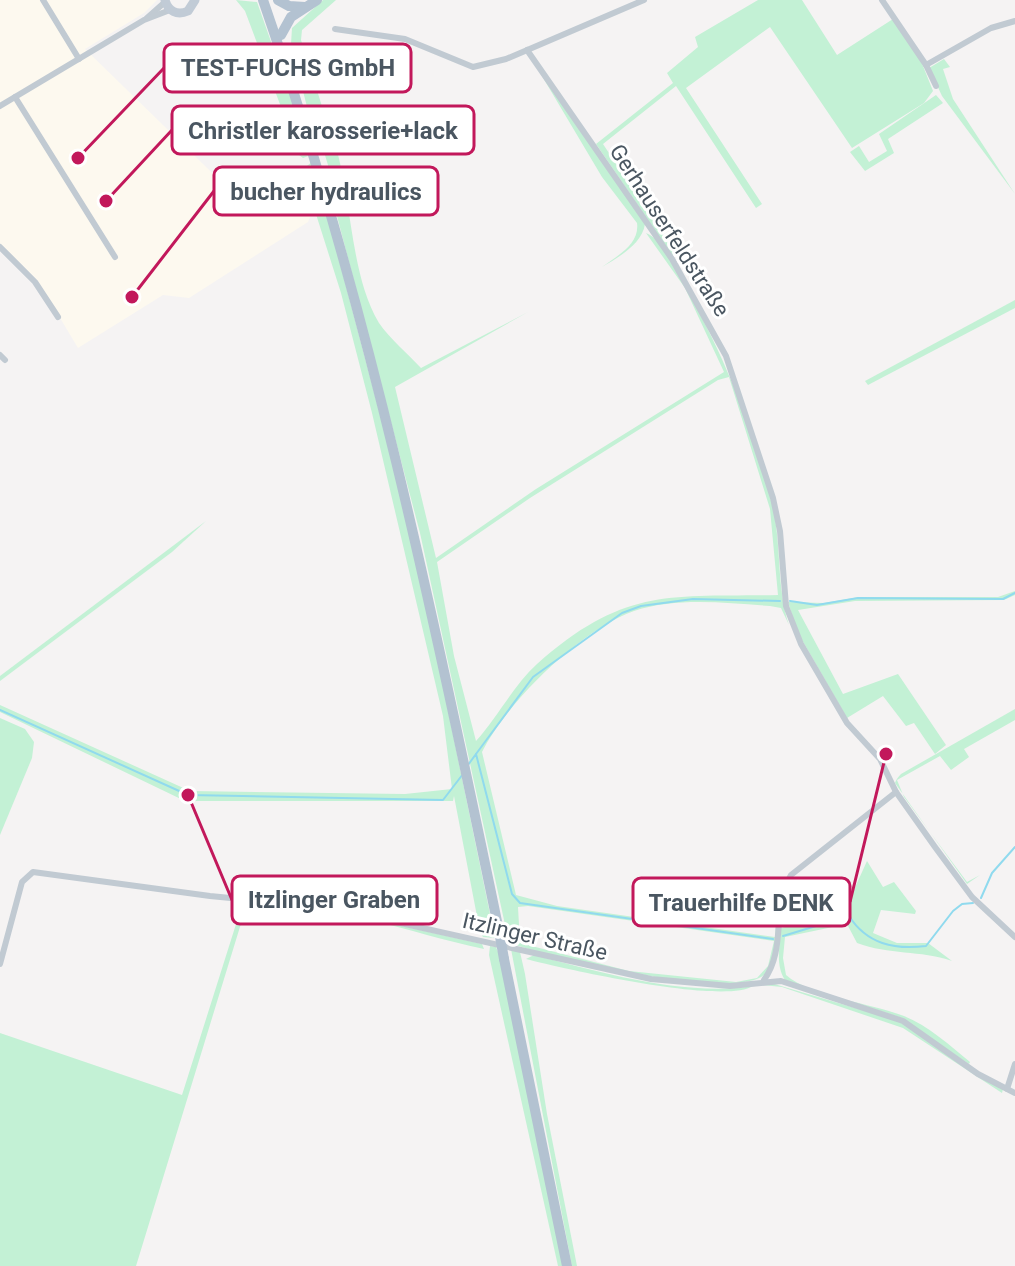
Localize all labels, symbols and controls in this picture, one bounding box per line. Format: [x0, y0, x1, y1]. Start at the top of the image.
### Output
callout: TEST-FUCHS GmbH [164, 44, 411, 92]
text: TEST-FUCHS GmbH [181, 54, 395, 82]
callout: Christler karosserie+lack [172, 106, 474, 154]
text: Christler karosserie+lack [188, 117, 459, 145]
street label: Gerhauserfeldstraße [605, 140, 735, 321]
callout: bucher hydraulics [214, 167, 438, 215]
text: bucher hydraulics [230, 178, 422, 206]
callout: Itzlinger Graben [232, 876, 437, 924]
callout: Trauerhilfe DENK [633, 878, 850, 926]
text: Itzlinger Graben [248, 886, 420, 914]
text: Trauerhilfe DENK [648, 889, 834, 917]
street label: Itzlinger Straße [460, 908, 610, 965]

